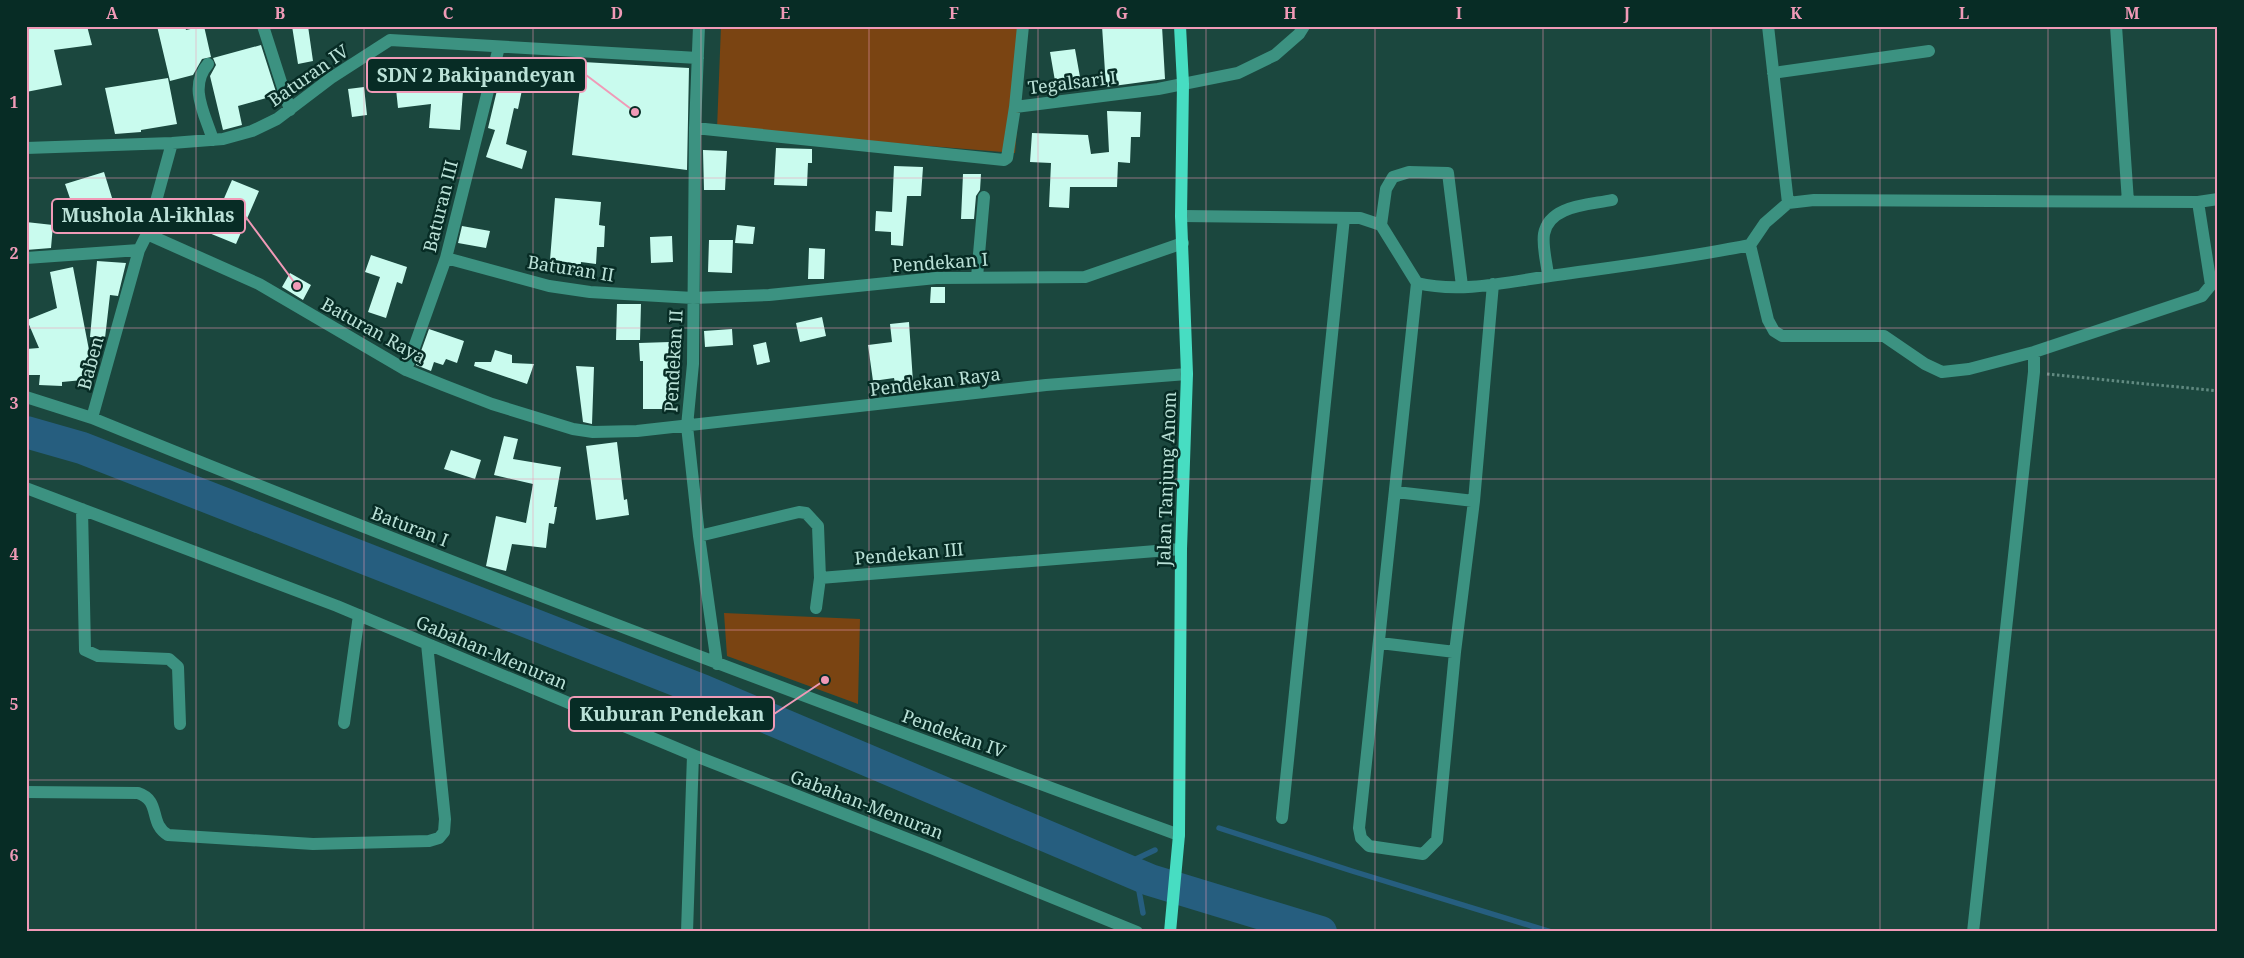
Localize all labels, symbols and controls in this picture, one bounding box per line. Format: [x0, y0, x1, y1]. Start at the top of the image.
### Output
text: A [106, 2, 119, 24]
text: B [275, 2, 286, 24]
text: C [443, 2, 454, 24]
text: D [611, 2, 623, 24]
text: E [780, 2, 790, 24]
text: F [949, 2, 959, 24]
text: G [1116, 2, 1128, 24]
text: H [1283, 2, 1297, 24]
text: I [1456, 2, 1462, 24]
text: J [1623, 2, 1631, 24]
text: K [1790, 2, 1802, 24]
text: L [1959, 2, 1969, 24]
text: M [2124, 2, 2140, 24]
street label: Baturan IV [263, 38, 354, 111]
callout: SDN 2 Bakipandeyan [367, 58, 586, 92]
text: SDN 2 Bakipandeyan [377, 62, 576, 88]
street label: Tegalsari I [1026, 65, 1118, 99]
text: 1 [9, 91, 19, 113]
street label: Baturan III [417, 157, 463, 255]
callout: Mushola Al-ikhlas [52, 199, 245, 233]
text: Mushola Al-ikhlas [62, 202, 234, 228]
text: 2 [9, 242, 19, 264]
street label: Pendekan I [891, 247, 989, 277]
street label: Baturan II [526, 249, 616, 287]
street label: Baturan Raya [317, 291, 431, 369]
street label: Pendekan II [658, 309, 688, 413]
street label: Baben [71, 333, 109, 392]
street label: Pendekan Raya [868, 361, 1002, 401]
street label: Jalan Tanjung Anom [1151, 391, 1181, 568]
text: 3 [9, 392, 19, 414]
street label: Baturan I [368, 500, 452, 552]
street label: Pendekan III [853, 536, 965, 570]
text: 4 [9, 543, 19, 565]
street label: Gabahan-Menuran [413, 609, 572, 695]
text: 5 [9, 693, 19, 715]
callout: Kuburan Pendekan [569, 697, 774, 731]
text: Kuburan Pendekan [580, 701, 765, 727]
street label: Pendekan IV [899, 703, 1010, 763]
street label: Gabahan-Menuran [787, 764, 947, 844]
text: 6 [9, 844, 19, 866]

